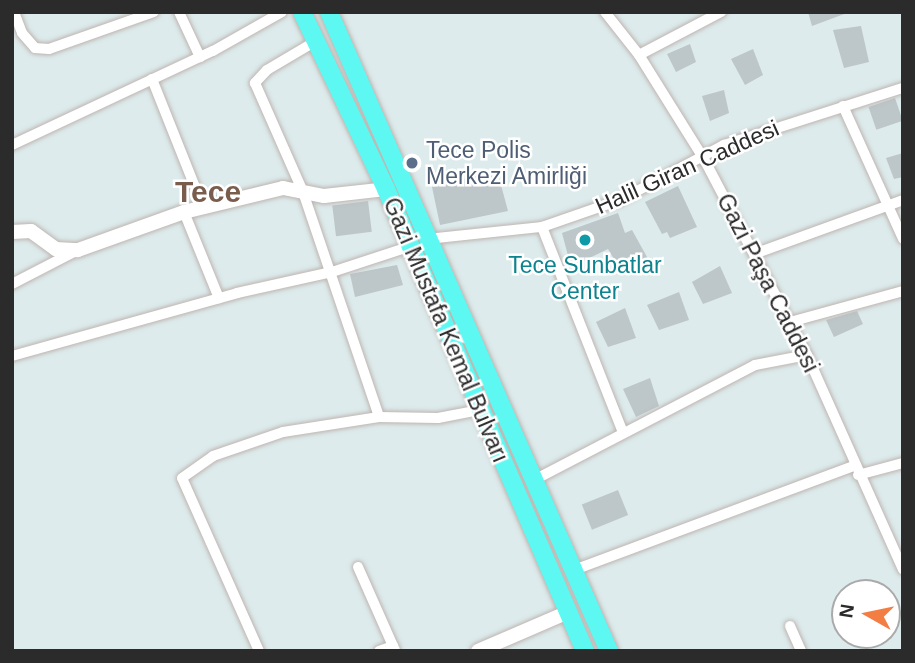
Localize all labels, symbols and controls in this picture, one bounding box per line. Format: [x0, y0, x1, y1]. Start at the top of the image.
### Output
street label: Halil Giran Caddesi [591, 114, 783, 220]
place label: Tece Polis Merkezi Amirliği [426, 136, 588, 190]
marker: Tece Polis Merkezi Amirliği [404, 155, 420, 171]
district label: Tece [175, 174, 241, 210]
street label: Gazi Paşa Caddesi [711, 189, 825, 377]
street label: Gazi Mustafa Kemal Bulvarı [378, 193, 514, 467]
marker: Tece Sunbatlar Center [577, 232, 593, 248]
place label: Tece Sunbatlar Center [508, 251, 662, 305]
north arrow [831, 579, 901, 649]
text: N [835, 603, 858, 619]

